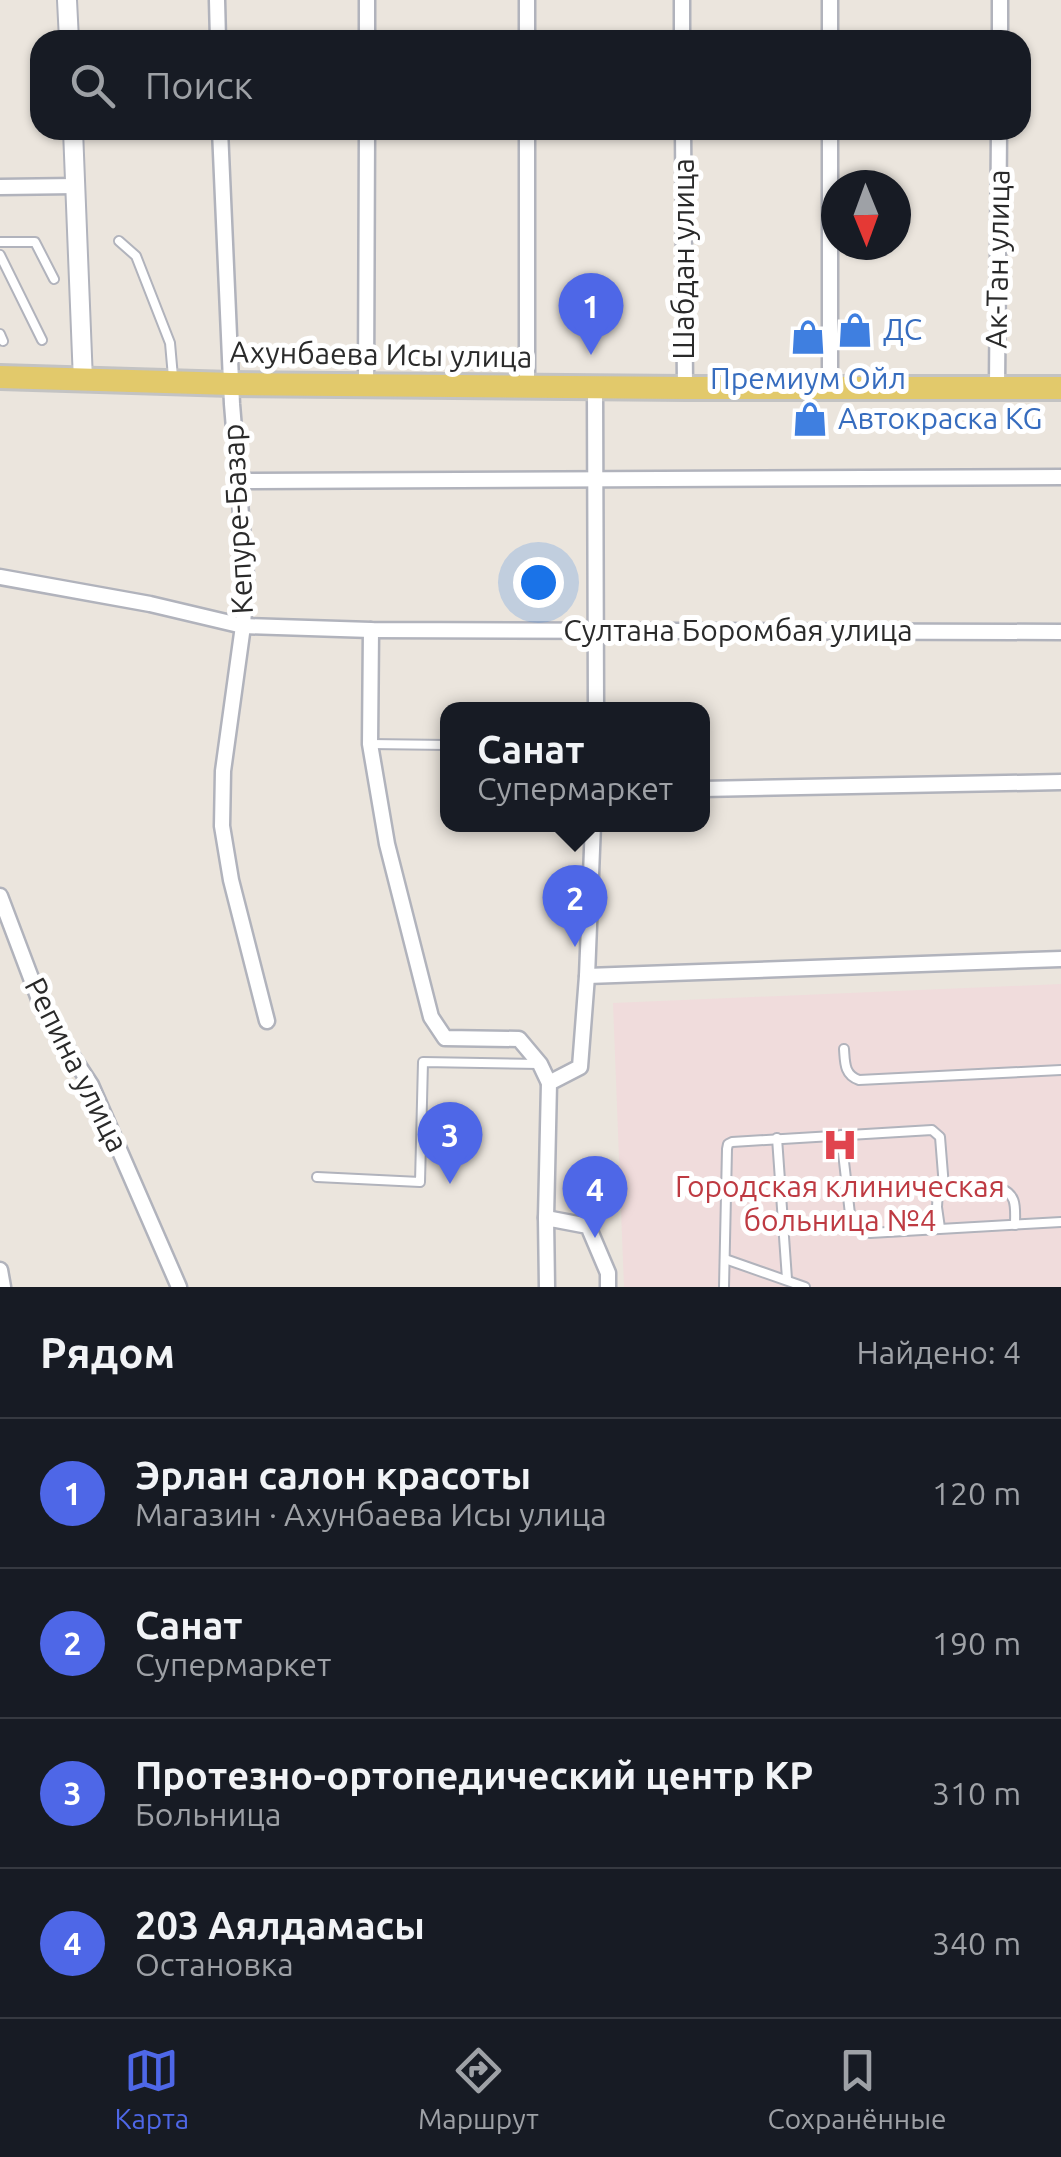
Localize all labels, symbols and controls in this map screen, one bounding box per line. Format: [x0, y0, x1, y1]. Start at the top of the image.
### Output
search box [30, 30, 1031, 140]
icon: search [65, 58, 120, 113]
text: Поиск [145, 64, 253, 106]
street label: Шабдан улица [666, 158, 700, 360]
street label: Ак-Тан улица [978, 169, 1016, 349]
north arrow [821, 170, 911, 260]
pin: 1 [558, 272, 624, 355]
shop icon: ДС [836, 311, 874, 349]
place label: ДС [883, 312, 922, 346]
shop icon: Премиум Ойл [789, 318, 827, 356]
street label: Ахунбаева Исы улица [229, 334, 533, 374]
place label: Премиум Ойл [710, 361, 906, 395]
shop icon: Автокраска KG [791, 400, 829, 438]
place label: Автокраска KG [838, 401, 1042, 435]
street label: Кепуре-Базар [215, 423, 259, 615]
your location [513, 557, 564, 608]
street label: Султана Боромбая улица [563, 613, 913, 647]
popup [440, 702, 710, 832]
text: Санат [477, 728, 584, 770]
text: Супермаркет [477, 770, 673, 806]
pin: 2 [542, 864, 608, 947]
street label: Репина улица [18, 972, 135, 1157]
pin: 3 [418, 1102, 482, 1184]
hospital icon: Городская клиническая больница №4 [821, 1126, 859, 1164]
pin: 4 [562, 1156, 628, 1238]
place label: Городская клиническая больница №4 [675, 1169, 1005, 1237]
text: Рядом [40, 1329, 175, 1376]
text: Найдено: 4 [856, 1334, 1021, 1370]
text: Эрлан салон красоты [135, 1454, 531, 1496]
text: 1 [63, 1475, 82, 1511]
text: 120 m [932, 1475, 1021, 1511]
text: Магазин · Ахунбаева Исы улица [135, 1496, 607, 1532]
text: Санат [135, 1604, 243, 1646]
text: 2 [63, 1625, 82, 1661]
text: 190 m [932, 1625, 1021, 1661]
text: Супермаркет [135, 1646, 331, 1682]
text: Протезно-ортопедический центр КР [135, 1754, 813, 1796]
text: 3 [63, 1775, 82, 1811]
text: 310 m [932, 1775, 1021, 1811]
text: Больница [135, 1796, 281, 1832]
text: 203 Аялдамасы [135, 1904, 425, 1946]
text: 4 [63, 1925, 82, 1961]
text: 340 m [932, 1925, 1021, 1961]
text: Остановка [135, 1946, 294, 1982]
tab: Карта [114, 2043, 189, 2134]
tab: Маршрут [418, 2043, 539, 2134]
tab: Сохранённые [768, 2043, 947, 2134]

